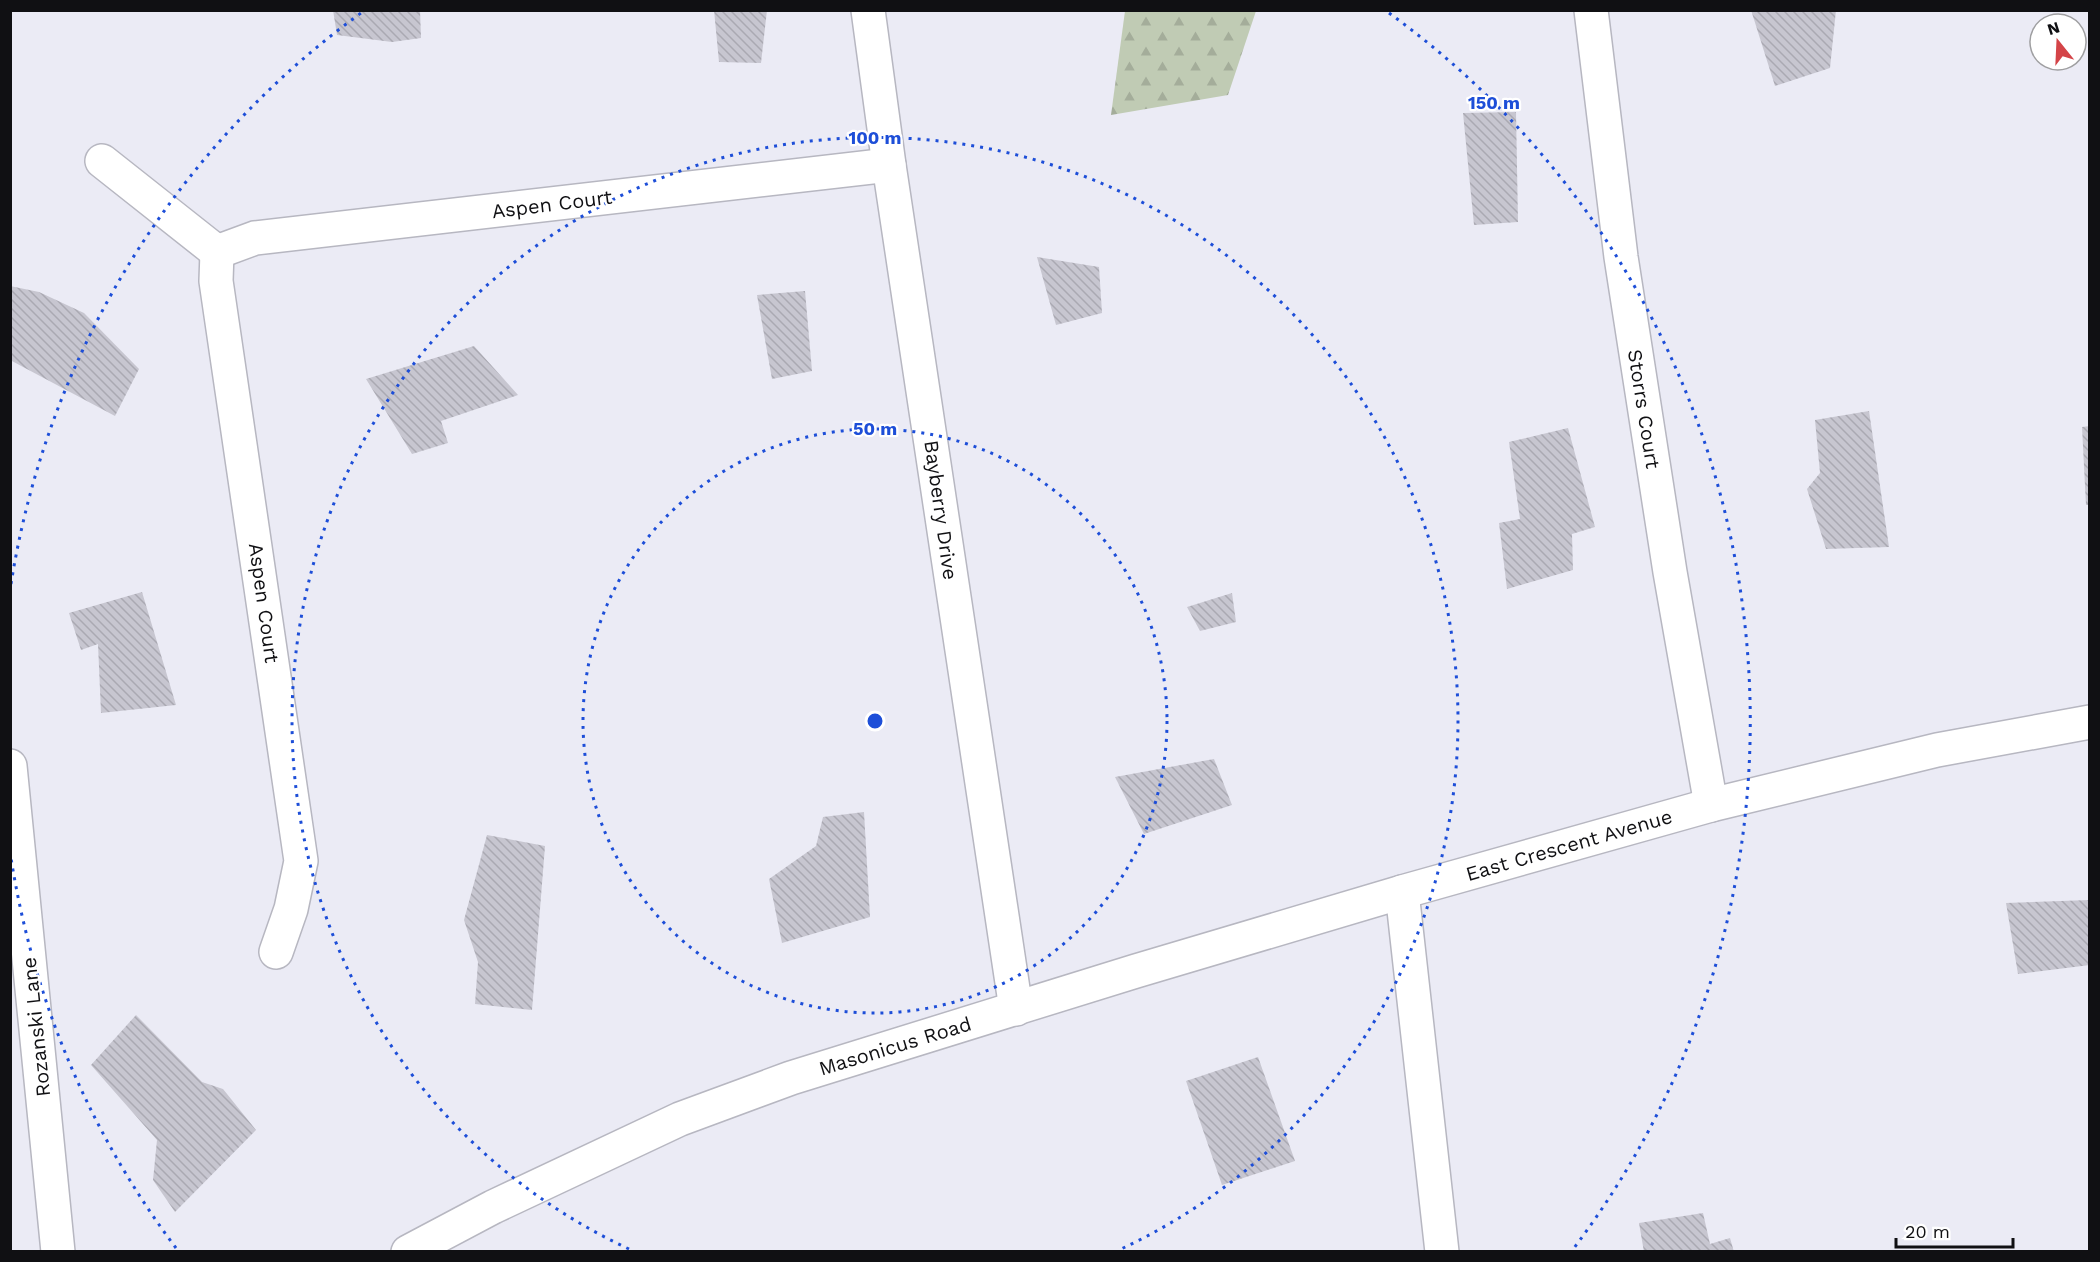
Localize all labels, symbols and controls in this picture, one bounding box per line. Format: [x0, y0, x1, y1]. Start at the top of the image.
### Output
north arrow [2028, 12, 2088, 72]
text: N [2045, 17, 2062, 39]
text: 150 m [1468, 92, 1520, 113]
text: 100 m [848, 127, 902, 148]
street label: Aspen Court [491, 185, 614, 223]
street label: Storrs Court [1623, 348, 1665, 471]
text: 50 m [853, 418, 897, 439]
street label: Bayberry Drive [919, 439, 963, 581]
street label: Aspen Court [244, 541, 284, 665]
centre of rings [865, 711, 885, 731]
street label: East Crescent Avenue [1463, 804, 1675, 886]
street label: Rozanski Lane [17, 956, 55, 1098]
street label: Masonicus Road [816, 1011, 974, 1081]
scale bar [1896, 1211, 2013, 1249]
text: 20 m [1905, 1221, 1950, 1242]

